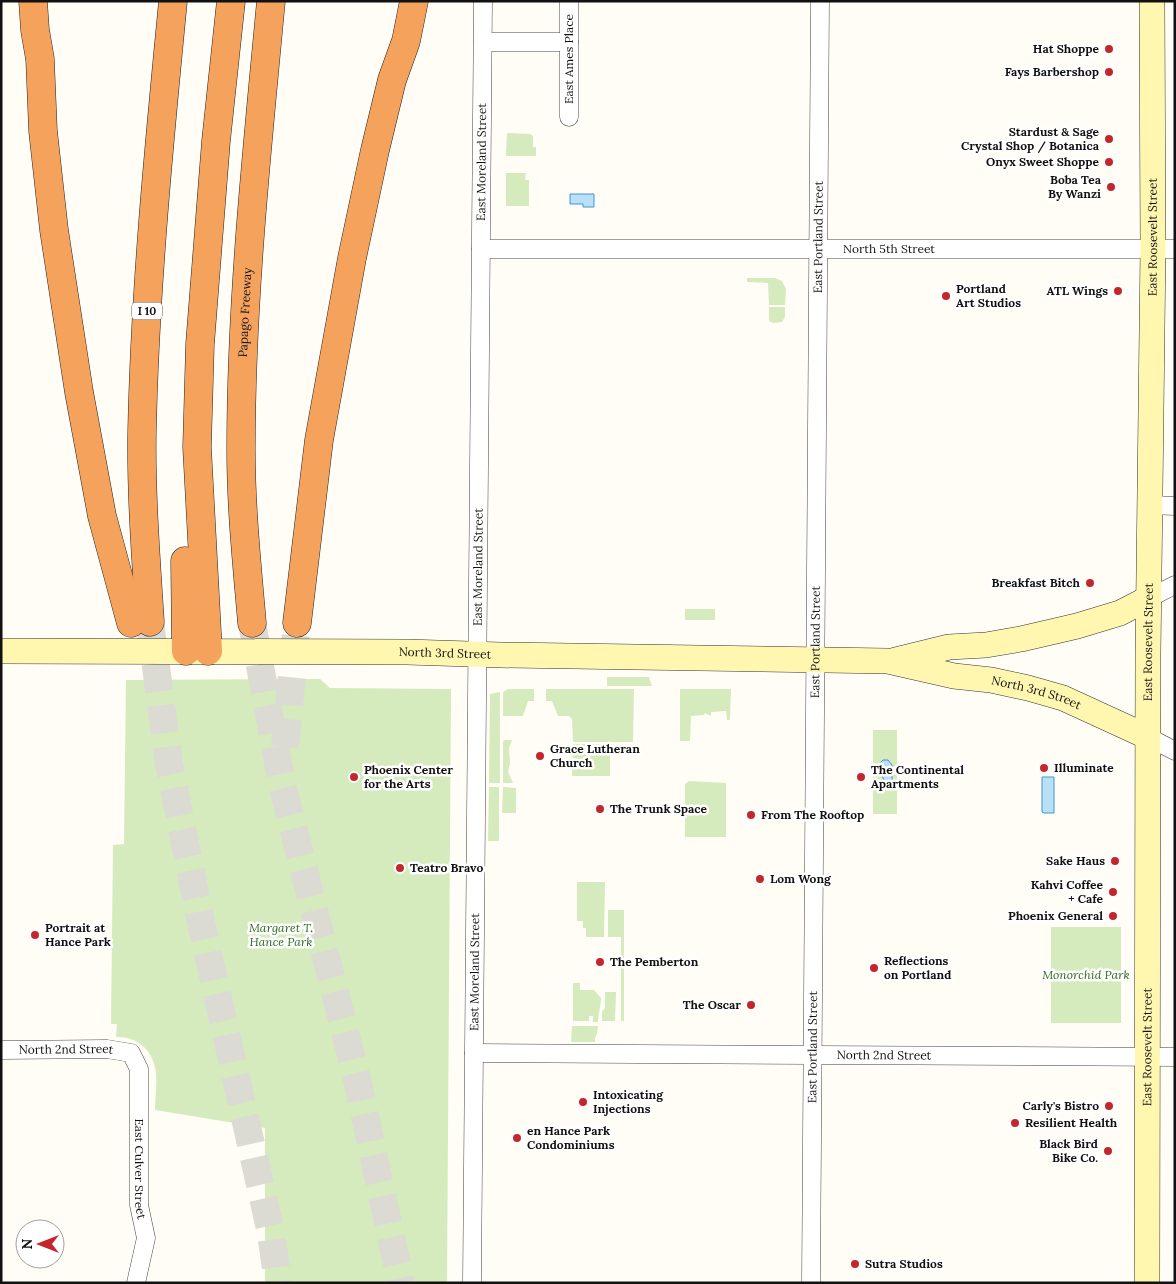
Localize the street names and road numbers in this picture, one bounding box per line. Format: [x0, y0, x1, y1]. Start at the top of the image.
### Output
street label: East Ames Place [561, 14, 576, 104]
street label: East Moreland Street [473, 103, 489, 221]
street label: East Roosevelt Street [1144, 178, 1160, 296]
street label: East Portland Street [810, 180, 826, 293]
street label: North 5th Street [843, 241, 935, 256]
street label: Papago Freeway [235, 266, 255, 358]
road number: I 10 [132, 302, 162, 320]
street label: East Moreland Street [470, 508, 486, 626]
street label: East Roosevelt Street [1140, 582, 1156, 701]
street label: East Portland Street [807, 585, 823, 698]
street label: North 3rd Street [399, 644, 492, 662]
street label: North 3rd Street [990, 672, 1084, 712]
street label: East Moreland Street [466, 913, 482, 1031]
street label: East Roosevelt Street [1139, 988, 1154, 1106]
street label: East Portland Street [804, 990, 820, 1103]
street label: North 2nd Street [19, 1041, 115, 1057]
street label: North 2nd Street [837, 1047, 932, 1063]
street label: East Culver Street [132, 1118, 150, 1221]

